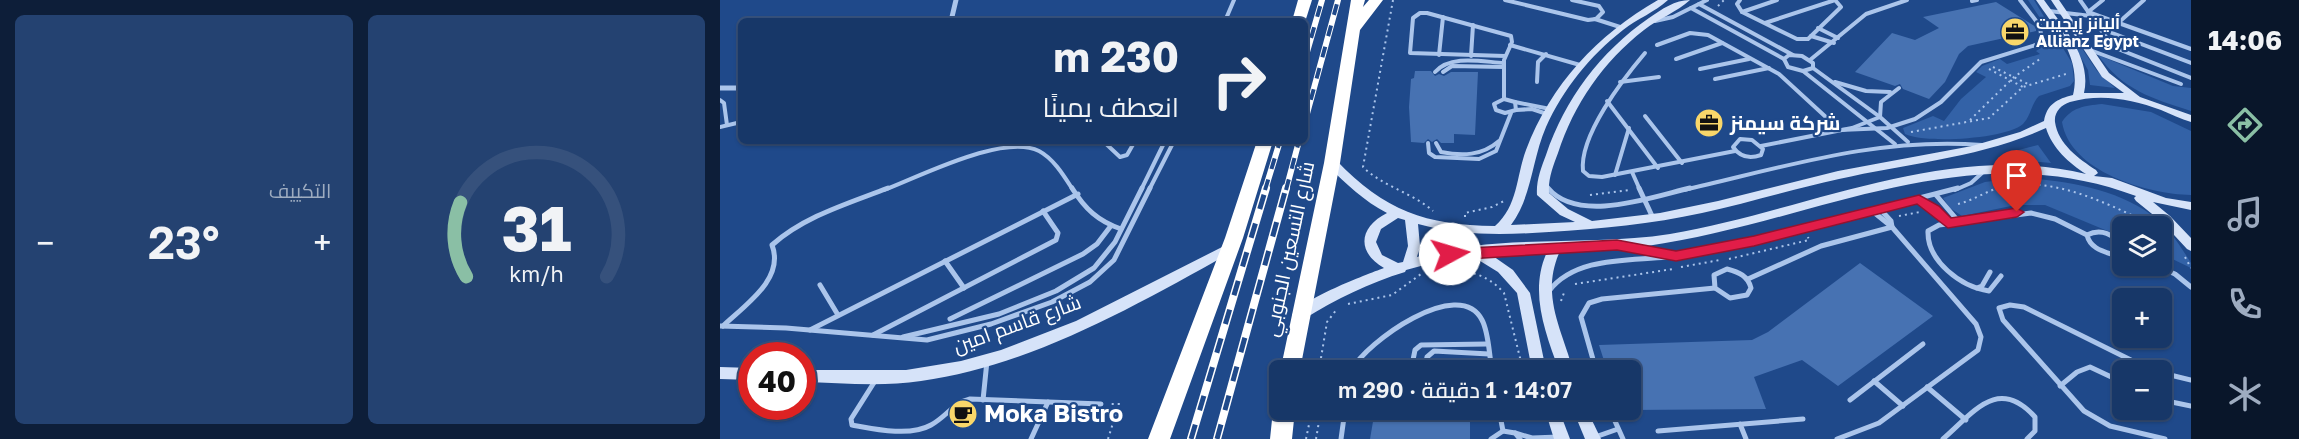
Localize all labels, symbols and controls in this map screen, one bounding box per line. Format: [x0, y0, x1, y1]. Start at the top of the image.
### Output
place label: أليانز إيجيبت Allianz Egypt [2036, 13, 2139, 51]
office icon: أليانز إيجيبت Allianz Egypt [1999, 16, 2031, 48]
text: 14:06 [2208, 24, 2282, 56]
text: 230 m [1053, 31, 1179, 81]
icon: right [1200, 42, 1278, 120]
text: انعطف يمينًا [1043, 91, 1179, 123]
icon: directions [2224, 104, 2266, 146]
office icon: شركة سيمنز [1693, 107, 1725, 139]
place label: شركة سيمنز [1729, 110, 1840, 135]
pin [1991, 150, 2042, 212]
street label: شارع التسعين الجنوبي [1258, 159, 1323, 340]
icon: arrive [2000, 159, 2033, 192]
text: التكييف [269, 178, 332, 202]
text: 31 [501, 190, 571, 265]
icon: music [2224, 193, 2266, 235]
text: 23° [148, 215, 220, 269]
map controls [2112, 216, 2172, 420]
button: layers [2112, 216, 2172, 276]
position arrow [1418, 222, 1482, 286]
text: − [36, 223, 54, 262]
text: + [313, 223, 332, 262]
text: km/h [509, 261, 564, 287]
icon: phone [2224, 283, 2266, 325]
button: + [2112, 288, 2172, 348]
street label: شارع قاسم امين [949, 289, 1085, 360]
speed limit sign: 40 [738, 342, 816, 420]
button: − [2112, 360, 2172, 420]
icon: climate [2224, 373, 2266, 415]
text: 14:07 · 1 دقيقة · 290 m [1338, 376, 1572, 403]
cafe icon: Moka Bistro [947, 398, 979, 430]
place label: Moka Bistro [984, 398, 1123, 427]

